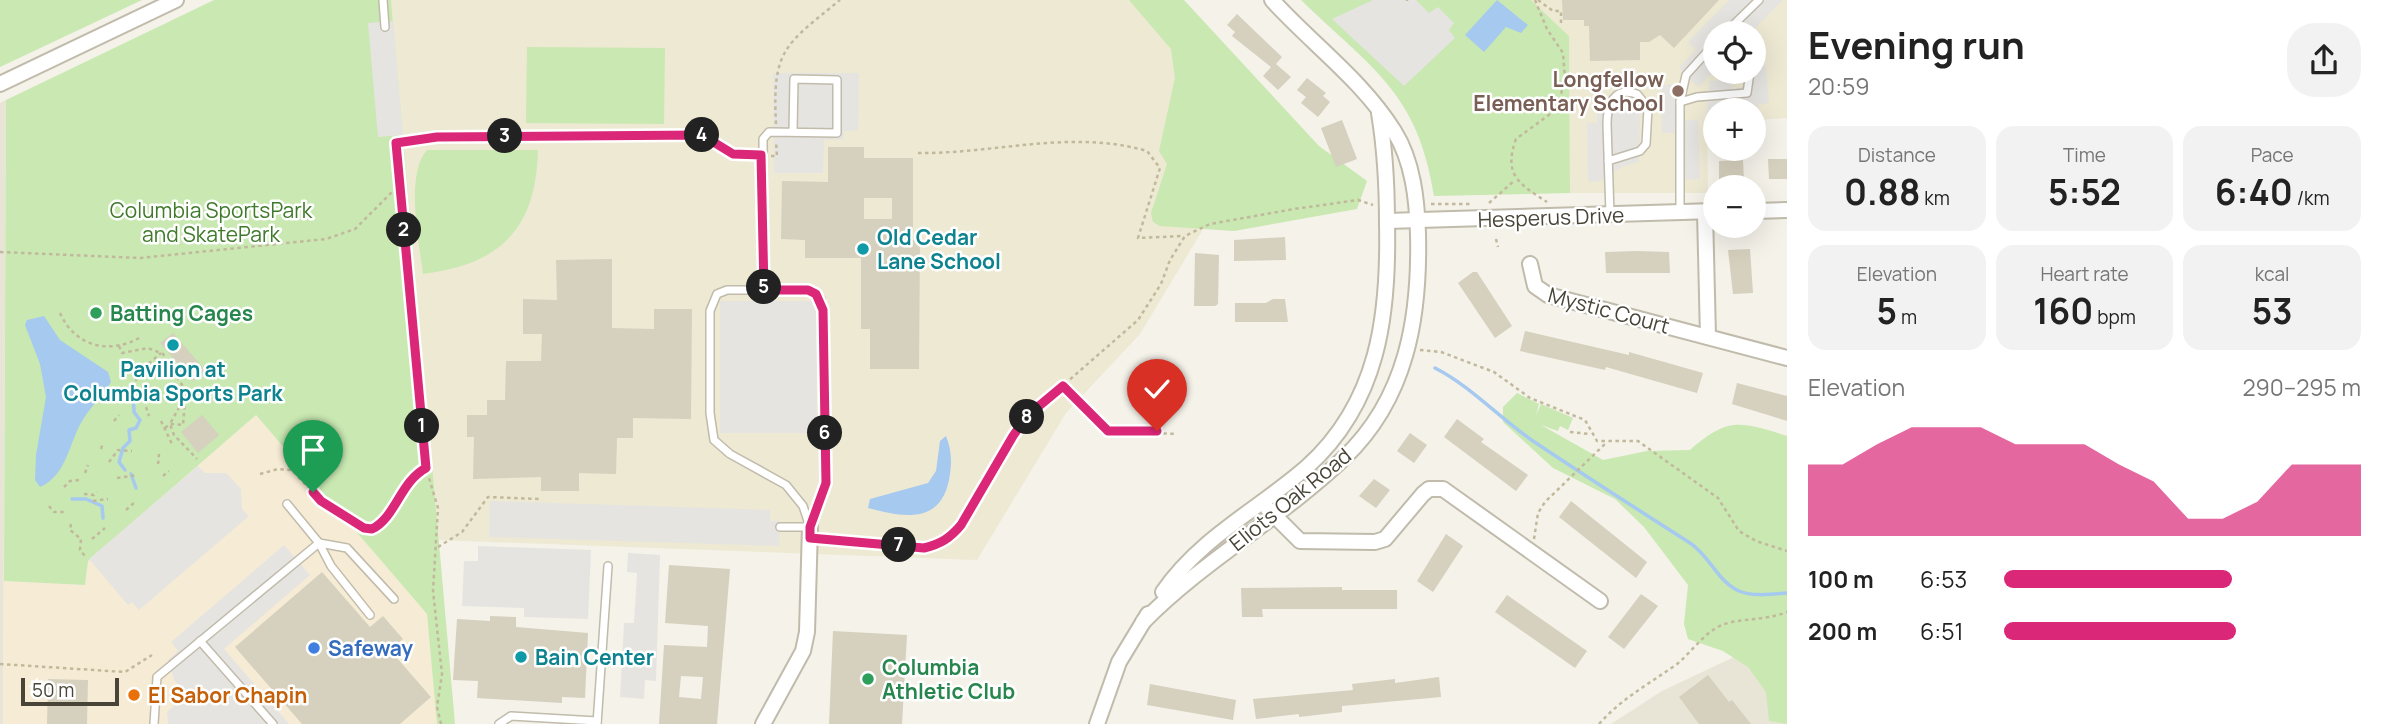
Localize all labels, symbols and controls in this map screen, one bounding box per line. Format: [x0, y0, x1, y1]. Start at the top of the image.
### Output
text: Evening run [1808, 18, 2025, 70]
map controls [1703, 21, 1766, 238]
button: locate [1703, 21, 1766, 84]
button: share [2287, 23, 2361, 97]
place label: Longfellow Elementary School [1473, 65, 1664, 117]
text: 20:59 [1808, 70, 1870, 102]
marker: Longfellow Elementary School [1670, 83, 1686, 99]
button: + [1703, 98, 1766, 161]
pin: 3 [488, 118, 522, 154]
pin: 4 [684, 118, 720, 152]
text: 4 [696, 121, 707, 147]
text: 3 [499, 122, 510, 148]
text: Distance [1858, 142, 1936, 168]
text: Time [2063, 142, 2106, 168]
text: Pace [2251, 142, 2294, 168]
text: 0.88 [1844, 168, 1920, 216]
text: 5:52 [2048, 168, 2121, 216]
text: 6:40 [2215, 168, 2293, 216]
button: − [1703, 175, 1766, 238]
text: km [1920, 185, 1950, 211]
text: /km [2293, 185, 2330, 211]
park label: Columbia SportsPark and SkatePark [110, 196, 313, 248]
street label: Hesperus Drive [1477, 200, 1625, 234]
pin: 2 [386, 212, 422, 247]
text: 2 [398, 216, 409, 242]
place label: Old Cedar Lane School [877, 223, 1001, 275]
marker: Old Cedar Lane School [855, 241, 871, 257]
text: Elevation [1857, 261, 1937, 287]
text: Heart rate [2040, 261, 2129, 287]
text: kcal [2255, 261, 2290, 287]
pin: 5 [746, 270, 782, 304]
text: 5 [758, 273, 769, 299]
street label: Mystic Court [1545, 280, 1673, 340]
text: 5 [1877, 287, 1897, 335]
text: 160 [2033, 287, 2093, 335]
text: 53 [2252, 287, 2293, 335]
place label: Batting Cages [110, 299, 253, 327]
text: m [1897, 304, 1917, 330]
text: bpm [2093, 304, 2136, 330]
marker: Batting Cages [88, 305, 104, 321]
marker: Pavilion at Columbia Sports Park [165, 337, 181, 353]
place label: Pavilion at Columbia Sports Park [63, 355, 283, 407]
pin [1127, 359, 1187, 431]
icon: check [1138, 370, 1176, 408]
text: Elevation [1808, 371, 1905, 403]
text: 290–295 m [2242, 371, 2361, 403]
pin: 8 [1010, 400, 1044, 434]
text: 8 [1021, 403, 1032, 429]
pin: 1 [404, 408, 440, 444]
text: 1 [417, 412, 426, 438]
pin: 6 [808, 416, 842, 450]
text: 6 [819, 419, 830, 445]
pin [283, 420, 343, 492]
icon: arrive [294, 431, 332, 469]
street label: Eliots Oak Road [1223, 441, 1357, 557]
pin: 7 [881, 528, 916, 562]
text: 7 [893, 531, 904, 557]
text: 100 m [1808, 563, 1874, 595]
text: 6:53 [1920, 563, 1967, 595]
text: 200 m [1808, 615, 1877, 647]
text: 6:51 [1920, 615, 1963, 647]
place label: Safeway [328, 634, 413, 662]
marker: Safeway [306, 640, 322, 656]
place label: Bain Center [535, 643, 654, 671]
marker: Bain Center [513, 649, 529, 665]
place label: Columbia Athletic Club [882, 653, 1015, 705]
marker: Columbia Athletic Club [860, 671, 876, 687]
scale bar [21, 675, 119, 707]
text: 50 m [32, 677, 74, 703]
place label: El Sabor Chapin [148, 681, 307, 709]
marker: El Sabor Chapin [126, 687, 142, 703]

